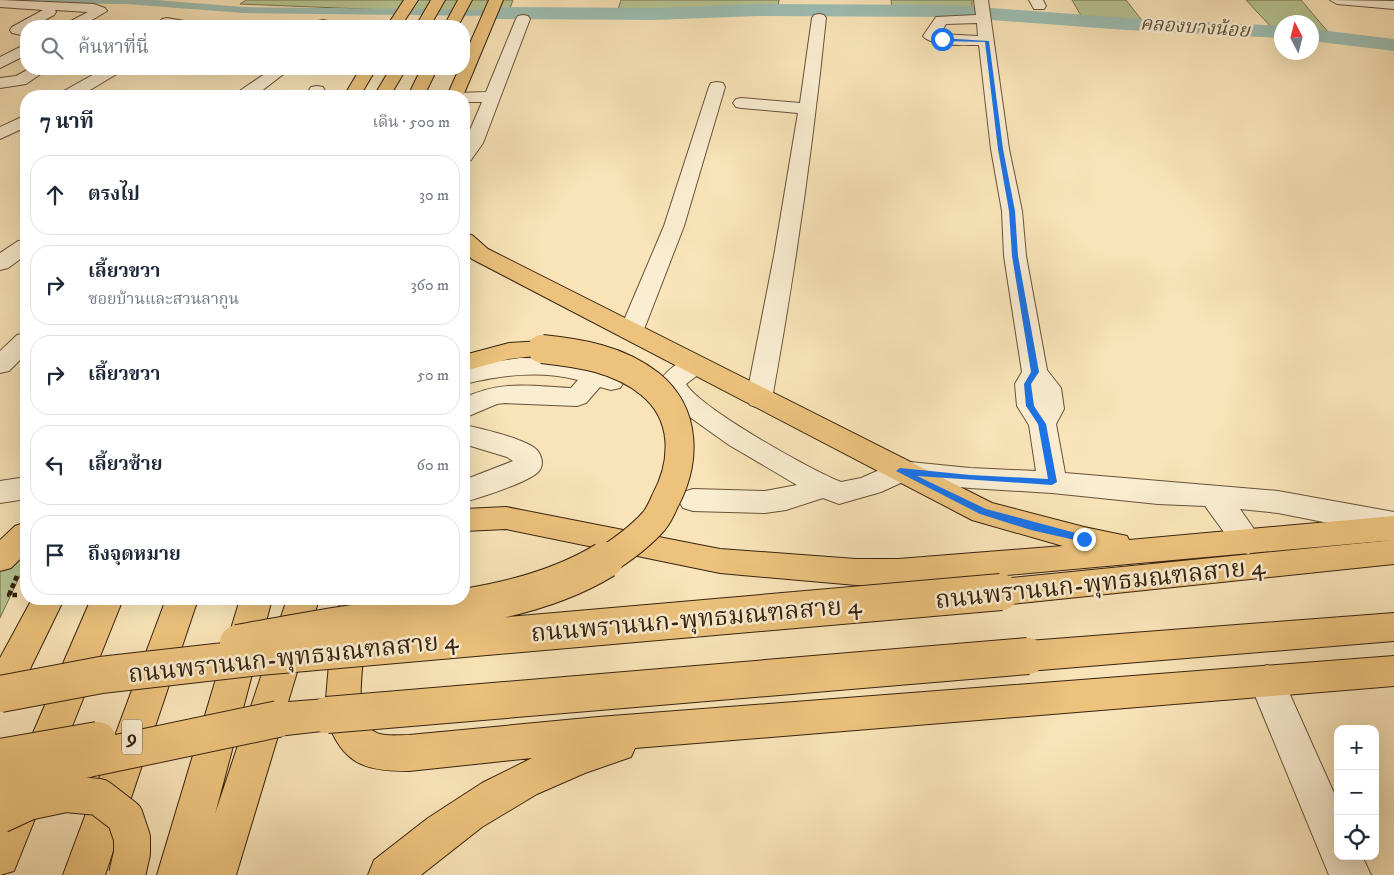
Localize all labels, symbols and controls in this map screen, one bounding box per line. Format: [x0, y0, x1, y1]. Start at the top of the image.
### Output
water label: คลองบางน้อย [1139, 12, 1252, 43]
north arrow [1274, 15, 1319, 60]
search box [20, 20, 470, 75]
route start [931, 28, 954, 51]
icon: search [38, 34, 66, 62]
text: ค้นหาที่นี่ [78, 36, 149, 59]
text: 7 นาที [40, 109, 94, 135]
text: เดิน · 500 m [372, 112, 450, 132]
icon: ahead [41, 181, 69, 209]
text: ตรงไป [88, 183, 140, 206]
text: 30 m [419, 185, 449, 205]
text: เลี้ยวขวา [88, 260, 160, 283]
icon: right [41, 271, 69, 299]
text: 360 m [411, 275, 449, 295]
text: ซอยบ้านและสวนลากูน [88, 289, 239, 309]
icon: right [41, 361, 69, 389]
text: เลี้ยวขวา [88, 363, 160, 386]
text: 50 m [417, 365, 449, 385]
icon: left [41, 451, 69, 479]
text: เลี้ยวซ้าย [88, 453, 162, 476]
text: 60 m [417, 455, 449, 475]
route end [1073, 528, 1096, 551]
icon: arrive [41, 541, 69, 569]
text: ถึงจุดหมาย [88, 543, 181, 566]
street label: ถนนพรานนก-พุทธมณฑลสาย 4 [934, 551, 1267, 616]
street label: ถนนพรานนก-พุทธมณฑลสาย 4 [530, 590, 863, 649]
street label: ถนนพรานนก-พุทธมณฑลสาย 4 [127, 625, 460, 690]
road number: 9 [122, 720, 142, 754]
map controls [1334, 725, 1379, 860]
button: + [1334, 725, 1379, 770]
button: − [1334, 770, 1379, 815]
button: locate [1334, 815, 1379, 860]

